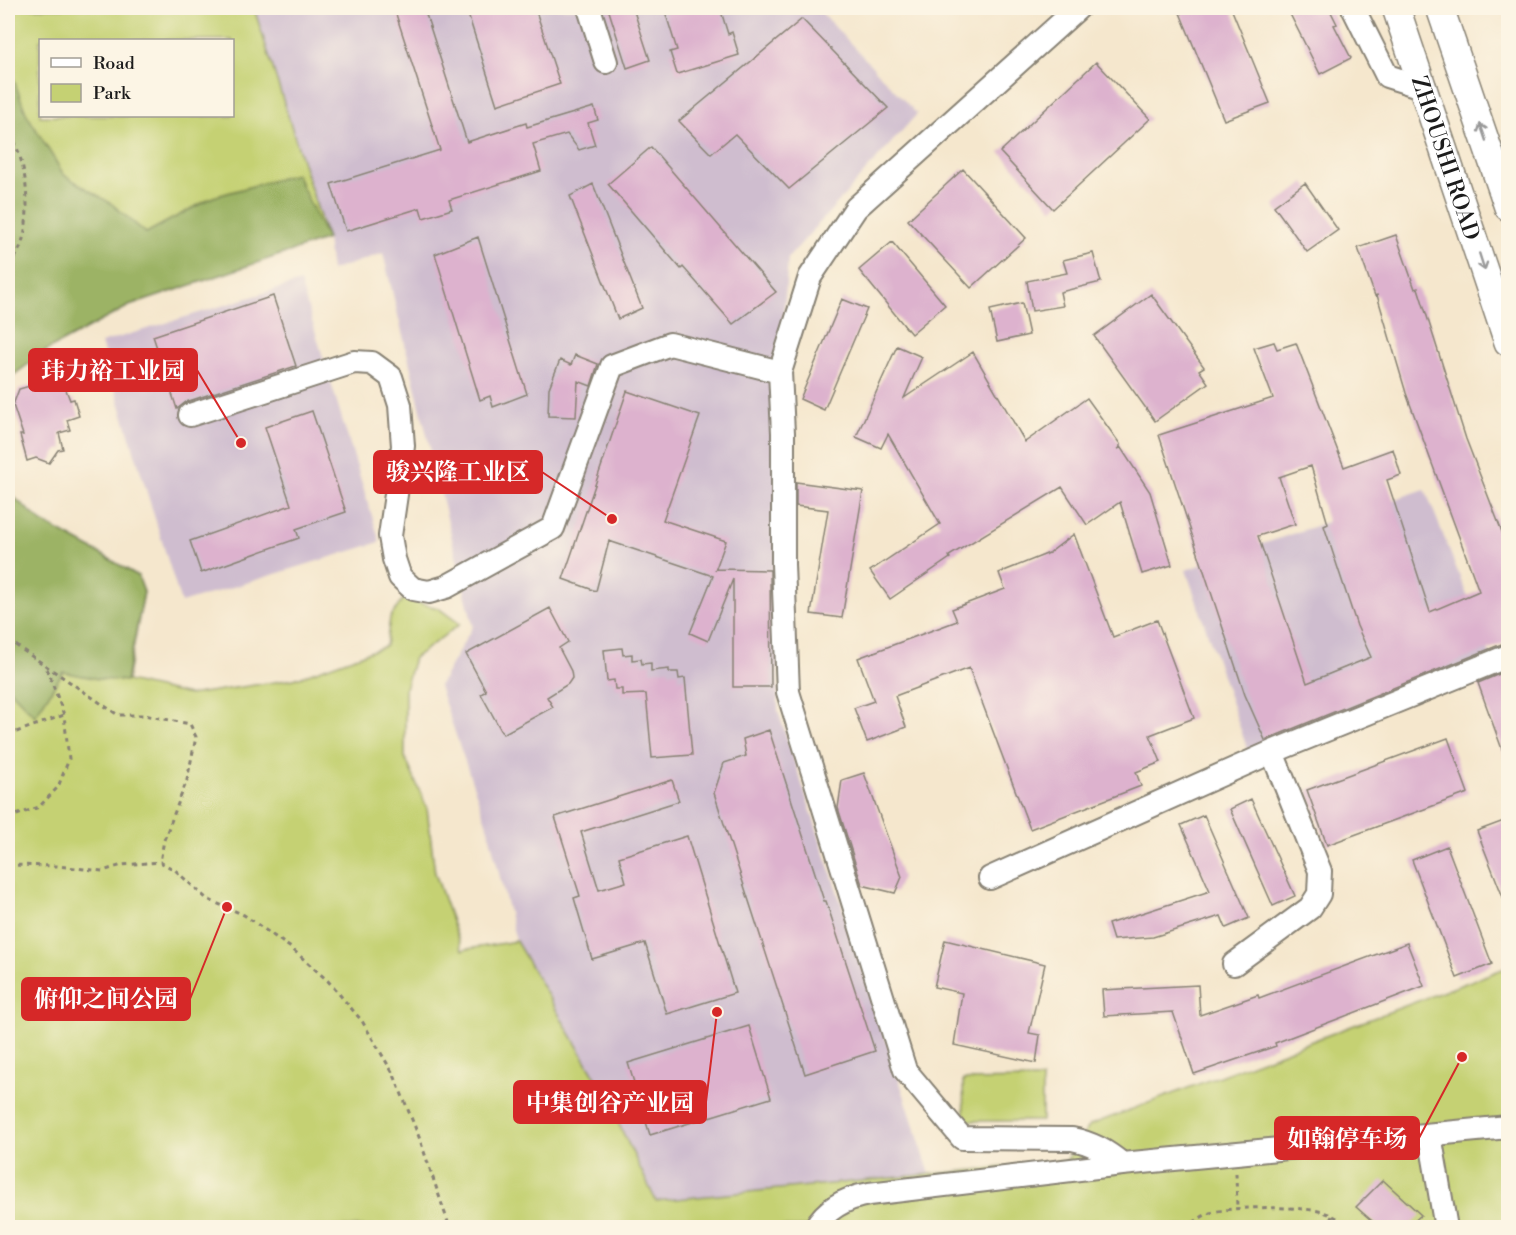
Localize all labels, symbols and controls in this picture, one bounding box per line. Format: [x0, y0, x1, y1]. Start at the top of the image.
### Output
legend [39, 39, 234, 117]
text: Road [93, 52, 136, 75]
street label: ZHOUSHI ROAD [1405, 73, 1485, 244]
text: Park [93, 82, 132, 105]
one-way arrow [1477, 123, 1488, 142]
one-way arrow [1477, 252, 1488, 271]
callout: 玮力裕工业园 [29, 349, 197, 391]
text: 玮力裕工业园 [41, 357, 185, 387]
callout: 骏兴隆工业区 [374, 451, 542, 493]
text: 骏兴隆工业区 [386, 458, 530, 488]
callout: 俯仰之间公园 [22, 978, 190, 1020]
text: 俯仰之间公园 [34, 985, 178, 1015]
callout: 中集创谷产业园 [514, 1081, 706, 1123]
text: 中集创谷产业园 [526, 1089, 694, 1119]
callout: 如翰停车场 [1275, 1117, 1419, 1159]
text: 如翰停车场 [1287, 1125, 1407, 1155]

